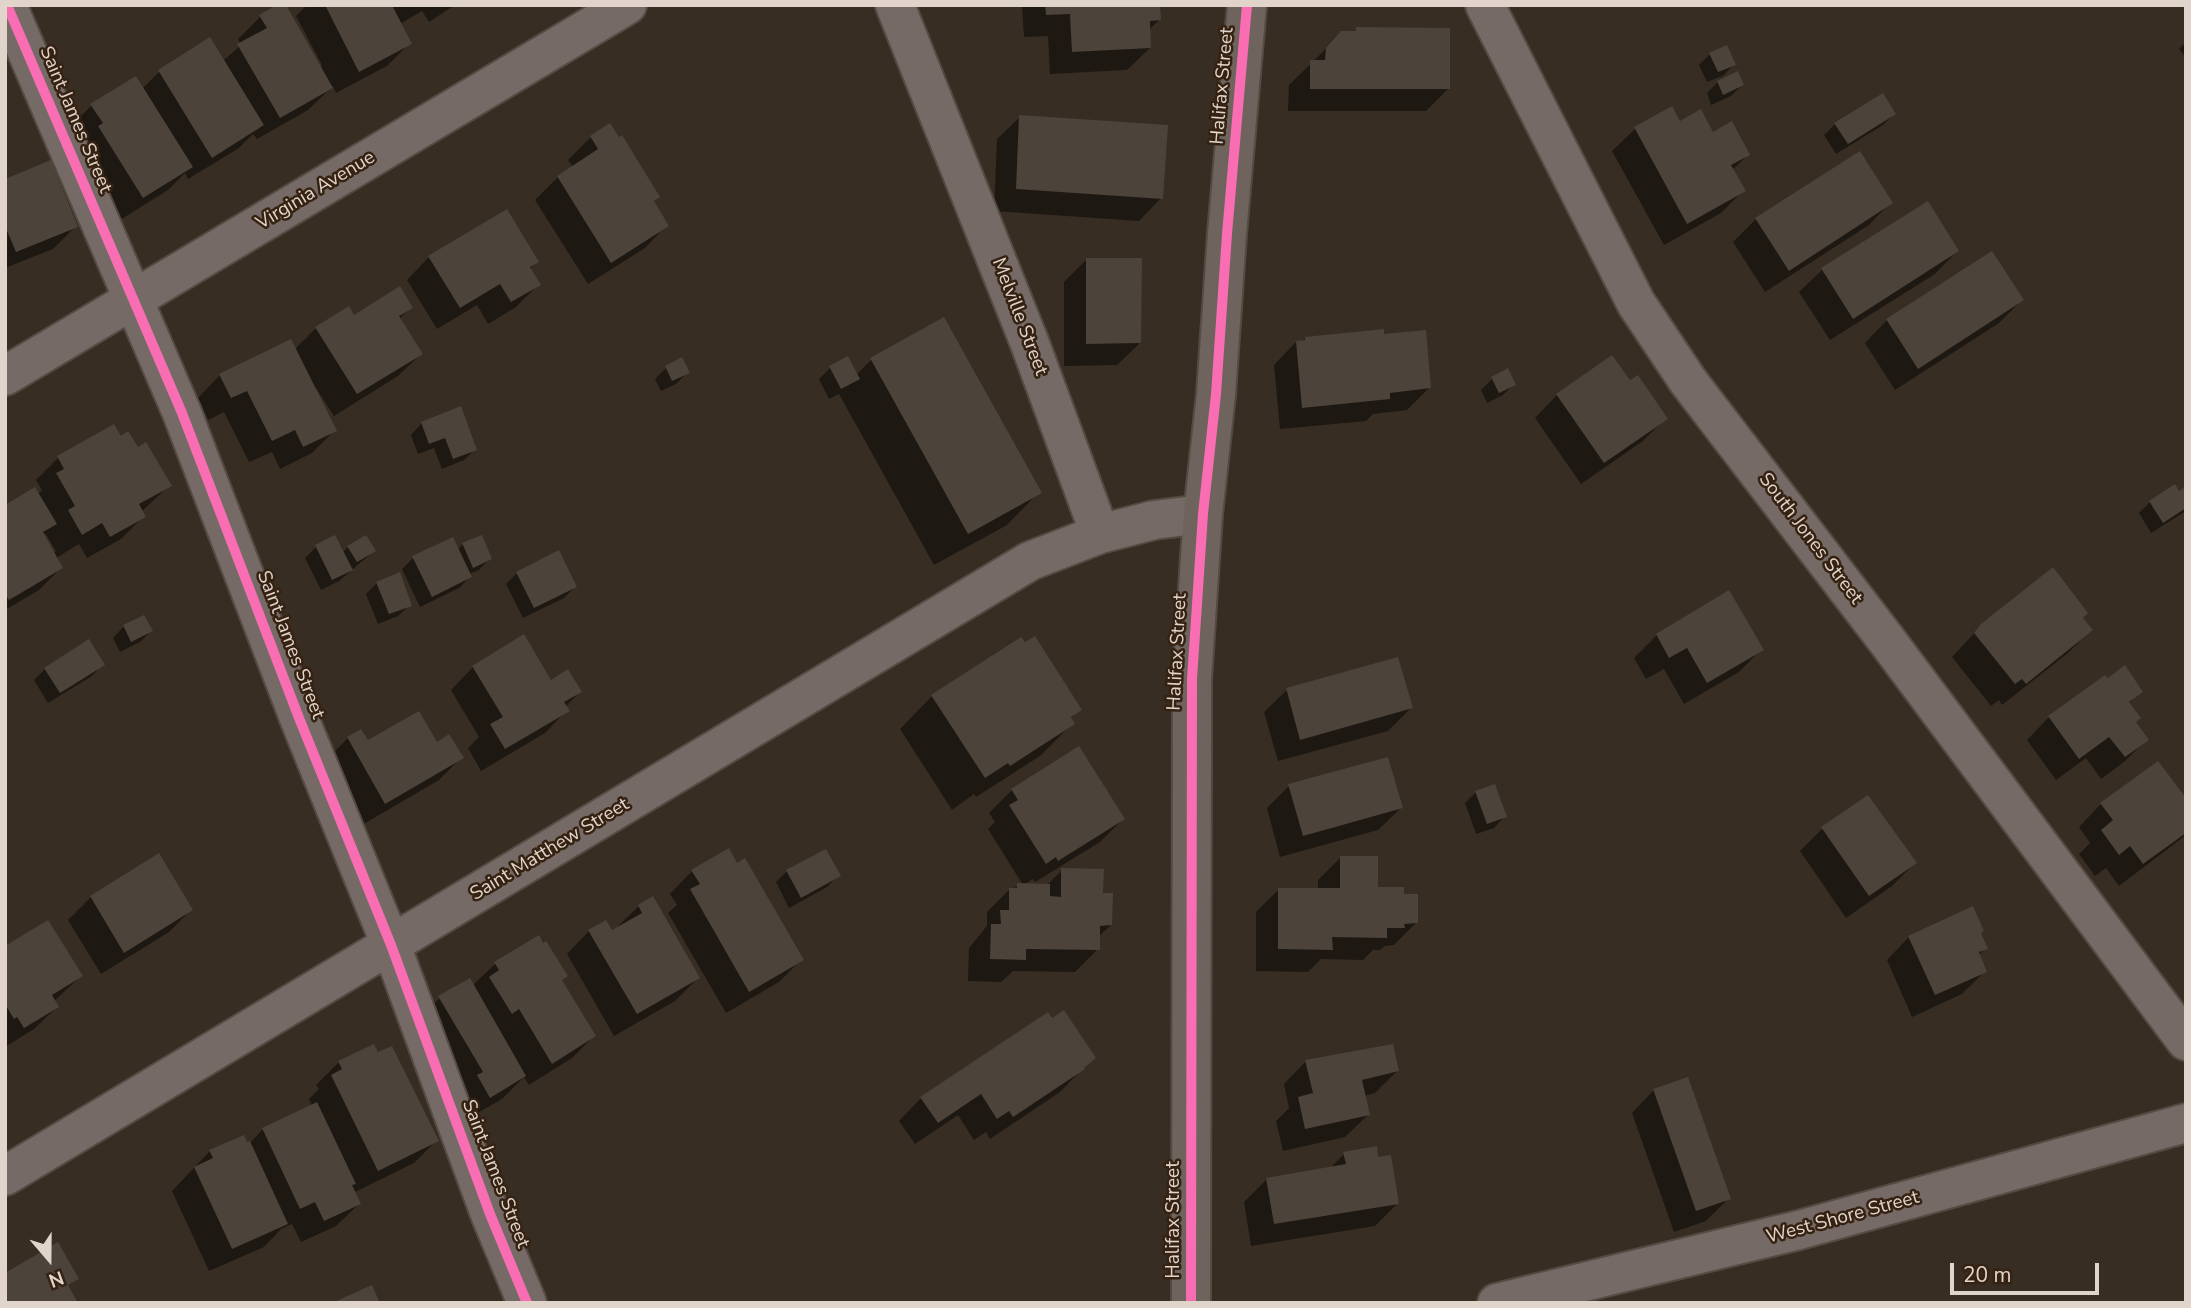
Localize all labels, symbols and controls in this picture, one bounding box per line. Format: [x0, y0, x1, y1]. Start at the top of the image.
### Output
street label: Halifax Street [1207, 26, 1239, 146]
street label: Saint James Street [34, 43, 116, 197]
street label: Virginia Avenue [252, 147, 380, 235]
street label: Melville Street [986, 255, 1052, 379]
street label: South Jones Street [1753, 469, 1867, 609]
street label: Saint James Street [251, 568, 329, 722]
street label: Halifax Street [1164, 593, 1192, 711]
street label: Saint Matthew Street [466, 794, 634, 906]
street label: Saint James Street [456, 1097, 534, 1251]
street label: Halifax Street [1163, 1161, 1185, 1279]
street label: West Shore Street [1764, 1187, 1922, 1249]
north arrow [14, 1224, 84, 1294]
scale bar [1953, 1248, 2102, 1292]
text: 20 m [1963, 1261, 2012, 1289]
text: N [45, 1264, 67, 1293]

